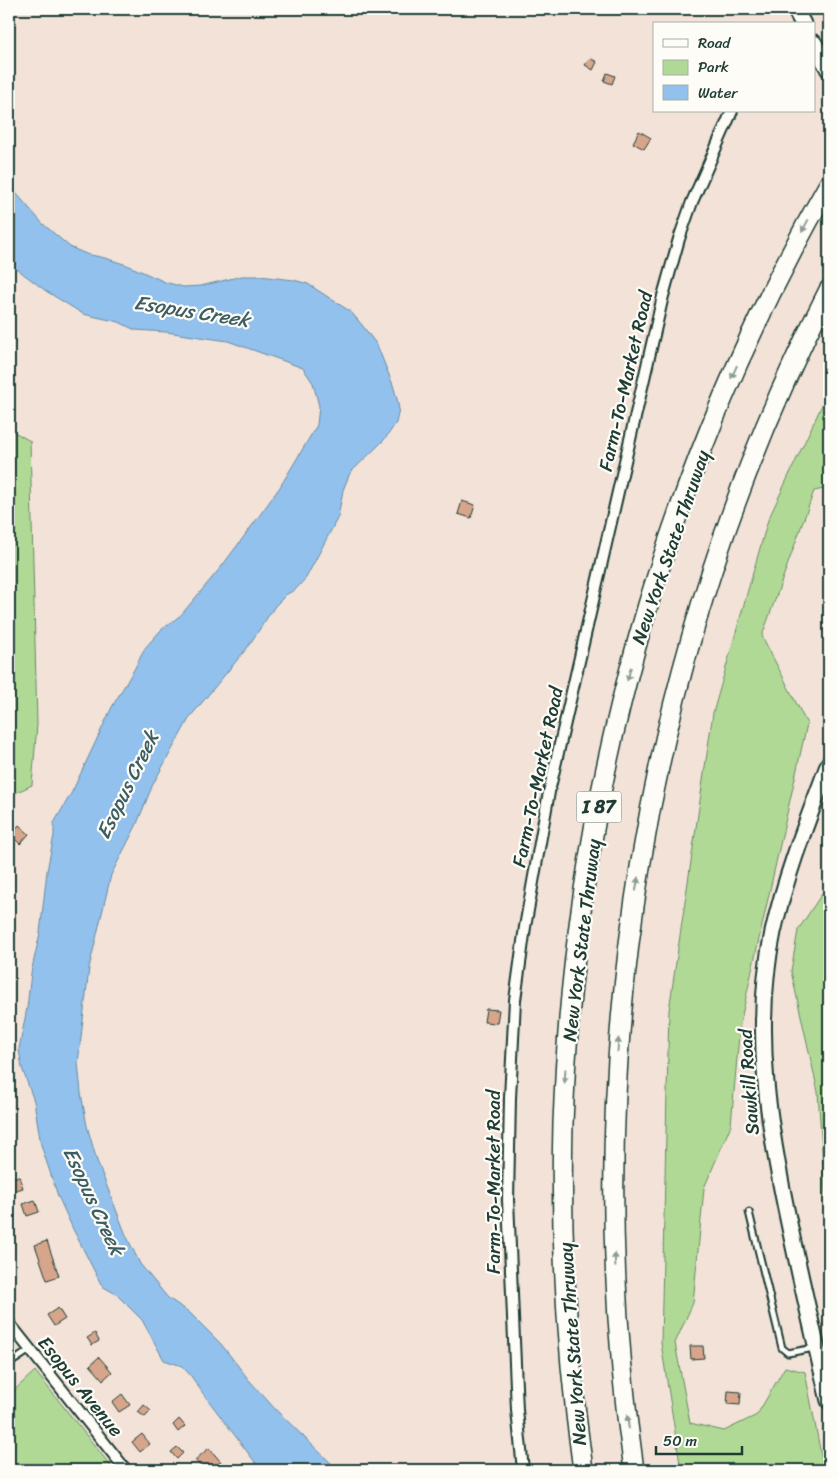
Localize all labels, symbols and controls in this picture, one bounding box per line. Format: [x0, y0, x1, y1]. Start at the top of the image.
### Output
legend [653, 22, 816, 112]
text: Road [698, 30, 731, 56]
text: Park [698, 54, 729, 80]
text: Water [698, 80, 738, 106]
one-way arrow [801, 220, 810, 233]
water label: Esopus Creek [132, 285, 254, 338]
street label: Farm-To-Market Road [589, 286, 663, 474]
one-way arrow [730, 365, 738, 379]
street label: New York State Thruway [622, 445, 719, 649]
one-way arrow [624, 667, 632, 682]
street label: Farm-To-Market Road [502, 682, 573, 870]
water label: Esopus Creek [86, 723, 170, 845]
road number: I 87 [576, 792, 622, 822]
street label: New York State Thruway [553, 837, 610, 1043]
one-way arrow [634, 875, 642, 891]
street label: Sawkill Road [728, 1027, 769, 1136]
one-way arrow [615, 1037, 623, 1053]
one-way arrow [561, 1068, 569, 1084]
street label: Farm-To-Market Road [477, 1088, 510, 1274]
water label: Esopus Creek [53, 1141, 135, 1263]
street label: New York State Thruway [549, 1241, 596, 1447]
one-way arrow [610, 1252, 618, 1268]
street label: Esopus Avenue [29, 1328, 132, 1444]
one-way arrow [623, 1414, 631, 1430]
scale bar [656, 1424, 742, 1456]
text: 50 m [663, 1428, 698, 1454]

